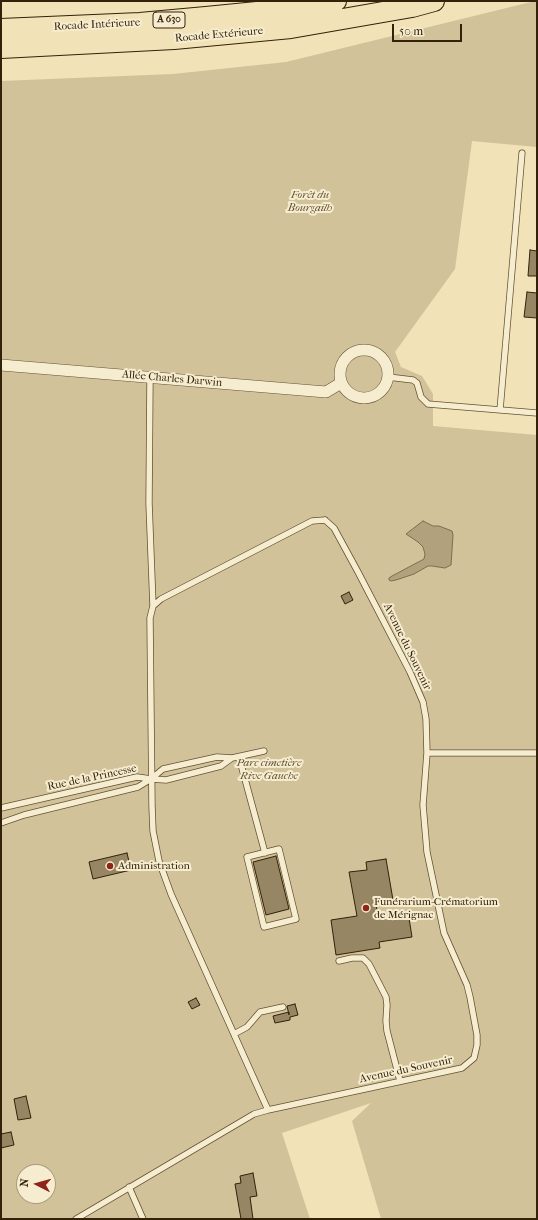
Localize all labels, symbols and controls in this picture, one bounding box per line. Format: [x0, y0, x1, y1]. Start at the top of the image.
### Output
road number: A 630 [153, 12, 185, 28]
street label: Rocade Intérieure [53, 16, 141, 34]
scale bar [394, 16, 464, 42]
text: 50 m [399, 24, 423, 38]
street label: Rocade Extérieure [174, 25, 264, 45]
park label: Forêt du Bourgailh [288, 188, 332, 214]
street label: Allée Charles Darwin [121, 368, 223, 390]
street label: Avenue du Souvenir [380, 602, 434, 692]
park label: Parc cimetière Rive Gauche [237, 756, 301, 782]
street label: Rue de la Princesse [46, 762, 138, 794]
place label: Administration [118, 859, 190, 873]
marker: Administration [105, 861, 115, 871]
place label: Funérarium-Crématorium de Mérignac [374, 895, 498, 921]
marker: Funérarium-Crématorium de Mérignac [361, 903, 371, 913]
street label: Avenue du Souvenir [358, 1054, 454, 1086]
north arrow [16, 1164, 56, 1204]
text: N [18, 1178, 31, 1188]

